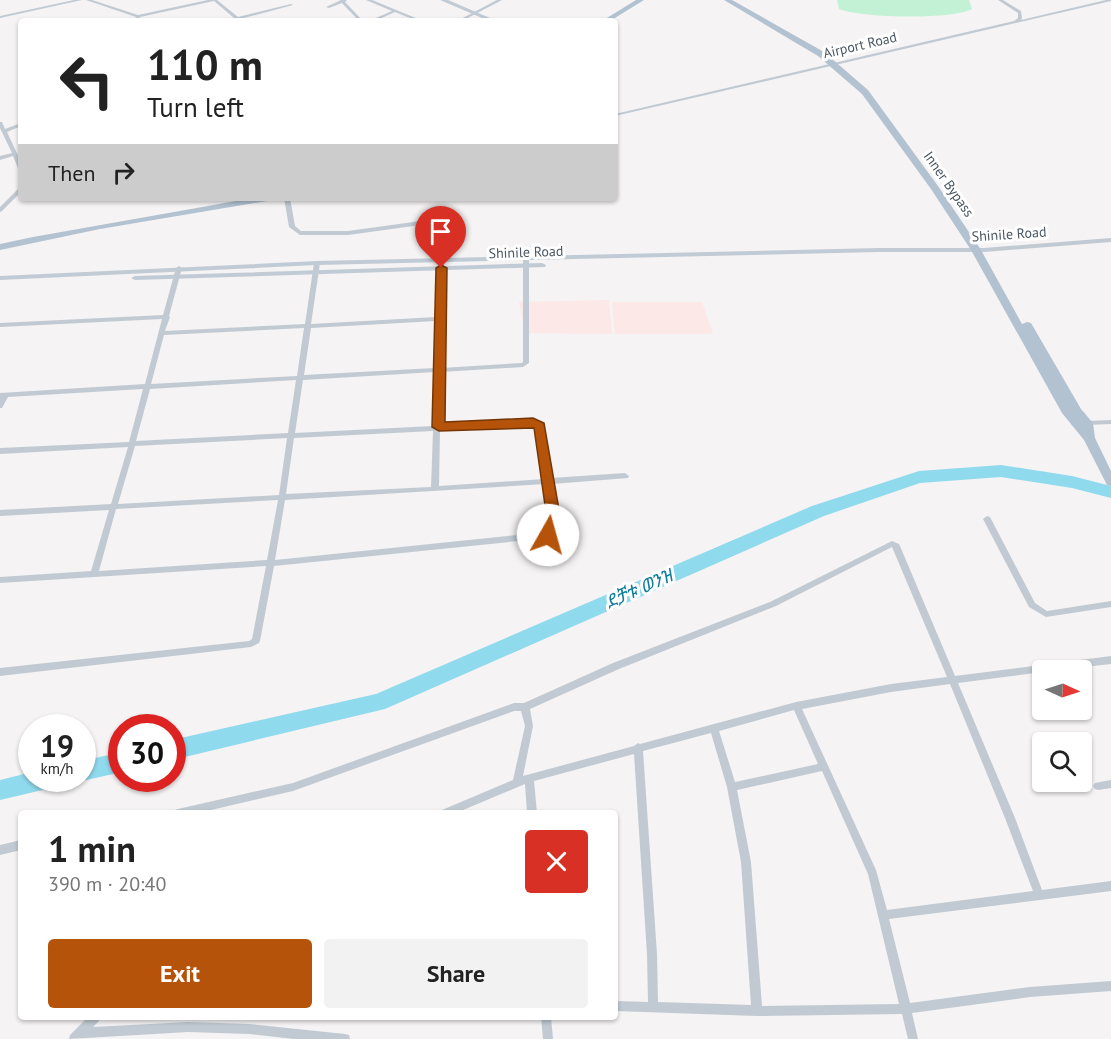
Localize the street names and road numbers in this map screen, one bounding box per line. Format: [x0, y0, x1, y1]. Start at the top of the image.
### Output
street label: Airport Road [821, 28, 899, 62]
street label: Inner Bypass [920, 148, 978, 220]
street label: Shinile Road [971, 222, 1047, 246]
street label: Shinile Road [488, 242, 564, 262]

